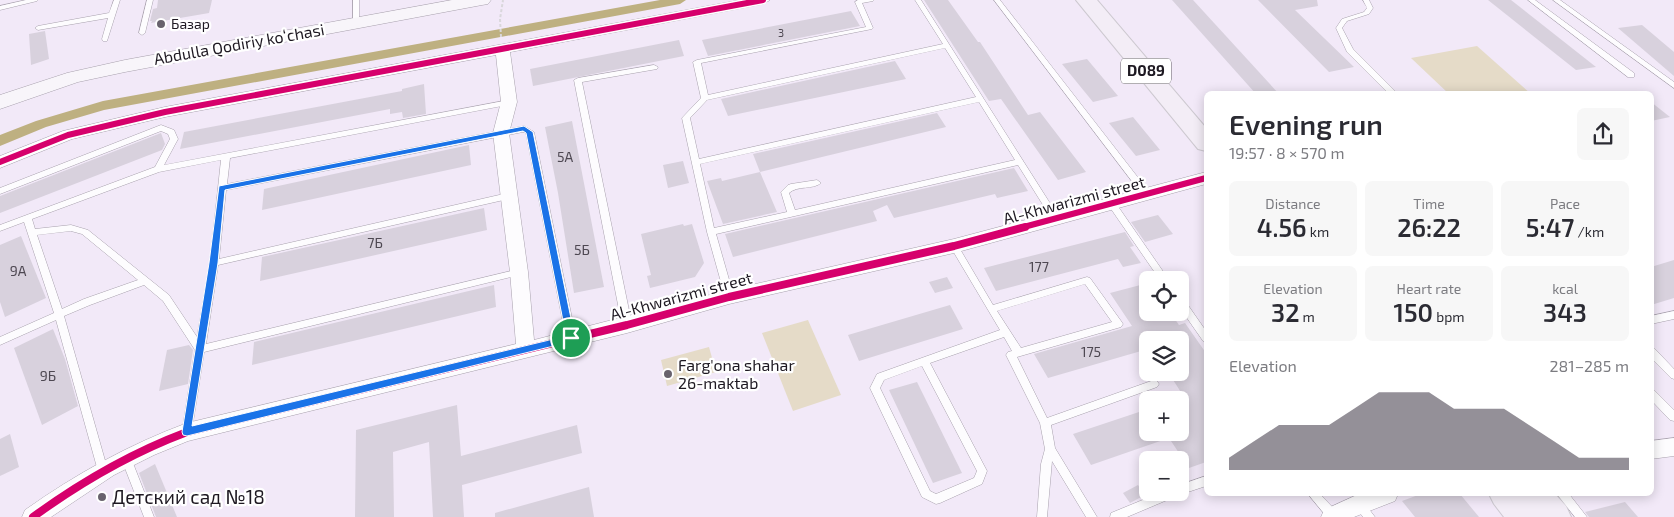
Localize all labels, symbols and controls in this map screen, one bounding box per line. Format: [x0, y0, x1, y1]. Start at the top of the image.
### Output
place label: Базар [171, 15, 210, 32]
marker: Базар [155, 18, 167, 30]
street label: Abdulla Qodiriy koʻchasi [152, 19, 326, 69]
house number: 3 [778, 26, 784, 39]
road number: D089 [1121, 58, 1171, 84]
text: Evening run [1229, 107, 1383, 141]
button: share [1577, 108, 1629, 160]
text: 19:57 · 8 × 570 m [1229, 143, 1345, 162]
house number: 5А [557, 148, 573, 165]
street label: Al-Khwarizmi street [1001, 171, 1147, 228]
text: Distance [1265, 195, 1321, 212]
text: Time [1413, 195, 1445, 212]
text: Pace [1550, 195, 1580, 212]
text: 4.56 [1257, 212, 1307, 242]
text: 26:22 [1397, 212, 1461, 242]
text: 5:47 [1526, 212, 1574, 242]
text: km [1307, 223, 1329, 240]
text: /km [1574, 223, 1604, 240]
house number: 7Б [367, 234, 383, 251]
house number: 5Б [574, 241, 590, 258]
house number: 177 [1029, 258, 1049, 275]
house number: 9А [10, 262, 27, 279]
street label: Al-Khwarizmi street [608, 267, 754, 324]
map controls [1139, 271, 1189, 501]
button: locate [1139, 271, 1189, 321]
text: Elevation [1263, 280, 1323, 297]
text: Heart rate [1397, 280, 1461, 297]
text: kcal [1552, 280, 1578, 297]
text: 32 [1271, 297, 1300, 327]
text: 150 [1393, 297, 1433, 327]
text: 343 [1543, 297, 1587, 327]
text: m [1300, 308, 1315, 325]
text: bpm [1433, 308, 1465, 325]
pin [550, 317, 592, 359]
icon: arrive [557, 324, 585, 352]
button: layers [1139, 331, 1189, 381]
house number: 175 [1081, 343, 1101, 360]
place label: Farg'ona shahar 26-maktab [678, 355, 795, 392]
text: Elevation [1229, 356, 1297, 375]
text: 281–285 m [1550, 356, 1629, 375]
house number: 9Б [40, 367, 56, 384]
marker: Farg'ona shahar 26-maktab [662, 368, 674, 380]
button: + [1139, 391, 1189, 441]
button: − [1139, 451, 1189, 501]
place label: Детский сад №18 [112, 485, 265, 508]
marker: Детский сад №18 [96, 491, 108, 503]

